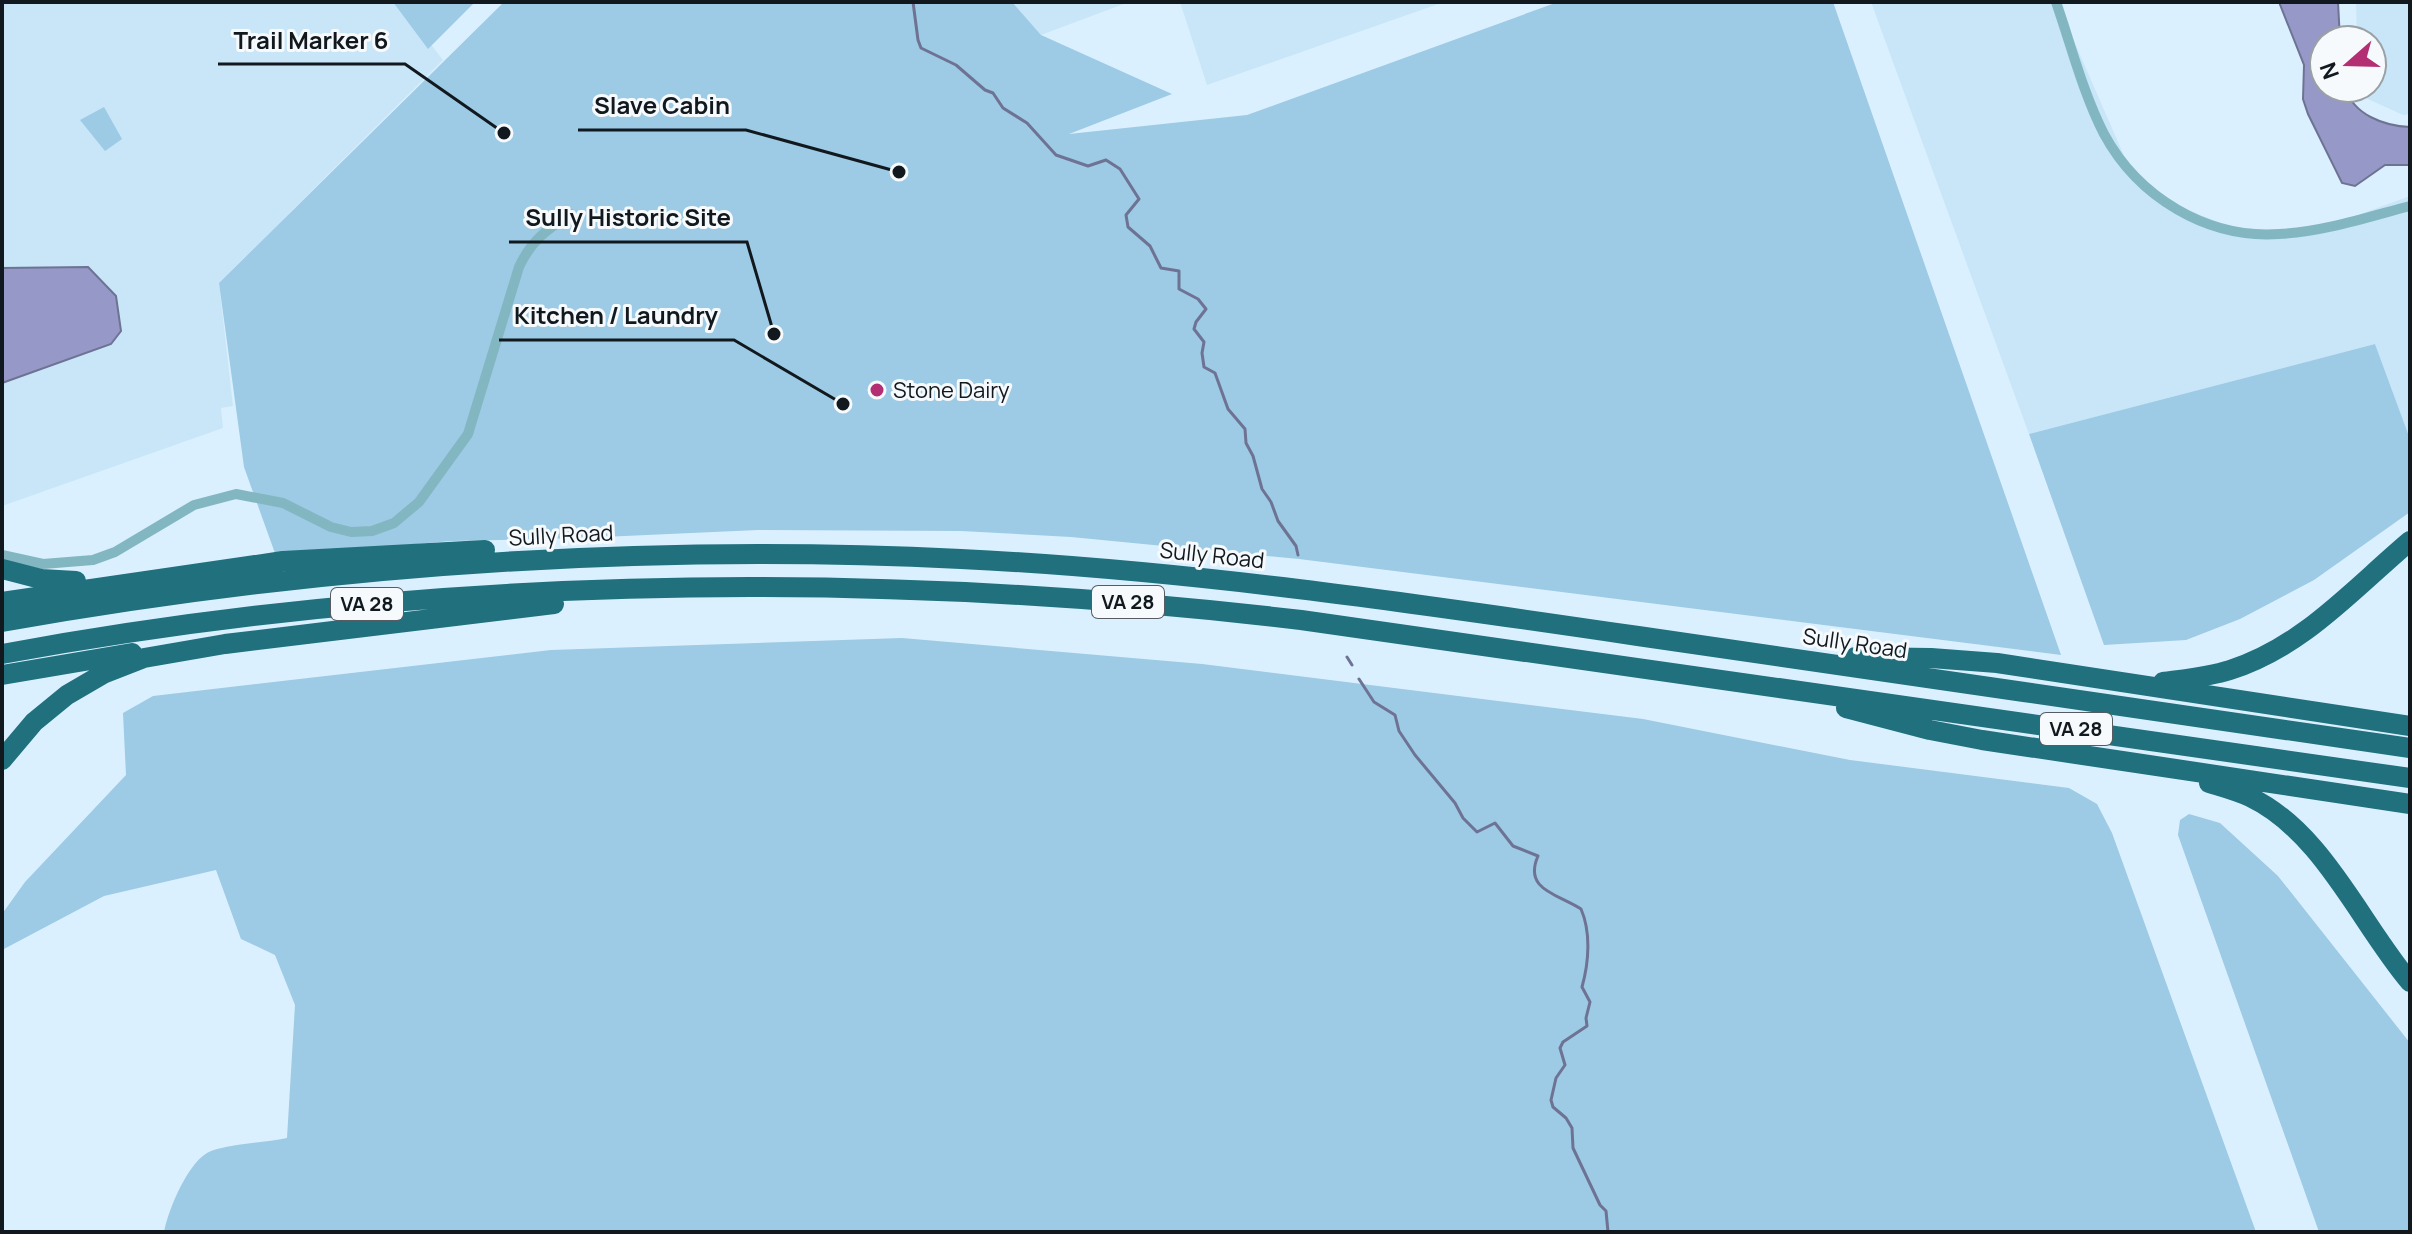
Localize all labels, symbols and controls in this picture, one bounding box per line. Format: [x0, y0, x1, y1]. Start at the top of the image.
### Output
callout: Trail Marker 6 [218, 16, 405, 64]
text: Trail Marker 6 [233, 23, 389, 56]
north arrow [2308, 24, 2388, 104]
text: N [2312, 58, 2346, 83]
callout: Slave Cabin [578, 82, 746, 130]
text: Slave Cabin [594, 88, 730, 121]
callout: Sully Historic Site [509, 194, 747, 242]
text: Sully Historic Site [525, 200, 731, 233]
callout: Kitchen / Laundry [499, 292, 734, 340]
text: Kitchen / Laundry [514, 298, 718, 331]
place label: Stone Dairy [893, 375, 1010, 405]
marker: Stone Dairy [868, 381, 886, 399]
street label: Sully Road [508, 517, 614, 553]
street label: Sully Road [1158, 535, 1266, 575]
road number: VA 28 [1092, 586, 1164, 618]
road number: VA 28 [331, 588, 403, 620]
street label: Sully Road [1801, 621, 1909, 665]
road number: VA 28 [2040, 713, 2112, 745]

